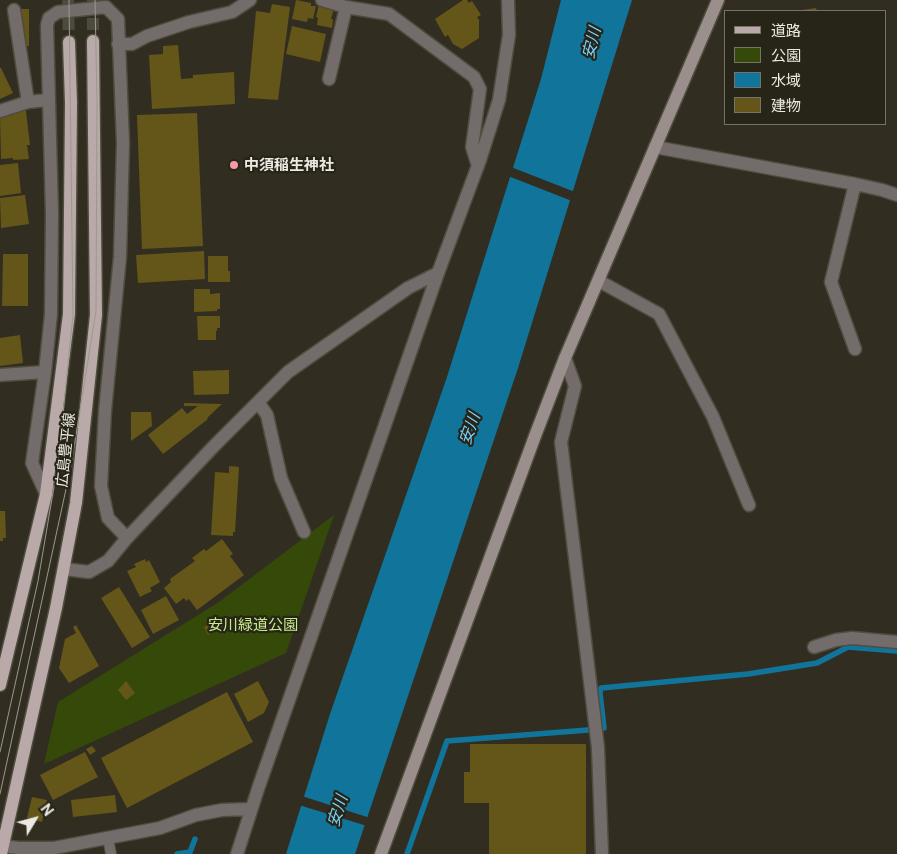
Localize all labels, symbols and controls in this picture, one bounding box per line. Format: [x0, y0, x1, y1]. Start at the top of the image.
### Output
legend [724, 10, 887, 125]
text: 道路 [771, 22, 801, 39]
water label: 安川 [579, 25, 605, 61]
text: 公園 [771, 47, 801, 64]
text: 水域 [771, 72, 801, 89]
text: 建物 [771, 97, 801, 114]
place label: 中須稲生神社 [244, 156, 334, 174]
marker: 中須稲生神社 [228, 159, 240, 171]
water label: 安川 [456, 411, 484, 447]
street label: 広島豊平線 [53, 412, 79, 488]
park label: 安川緑道公園 [208, 616, 298, 634]
water label: 安川 [324, 793, 352, 829]
north arrow [10, 794, 60, 844]
text: N [37, 801, 57, 819]

